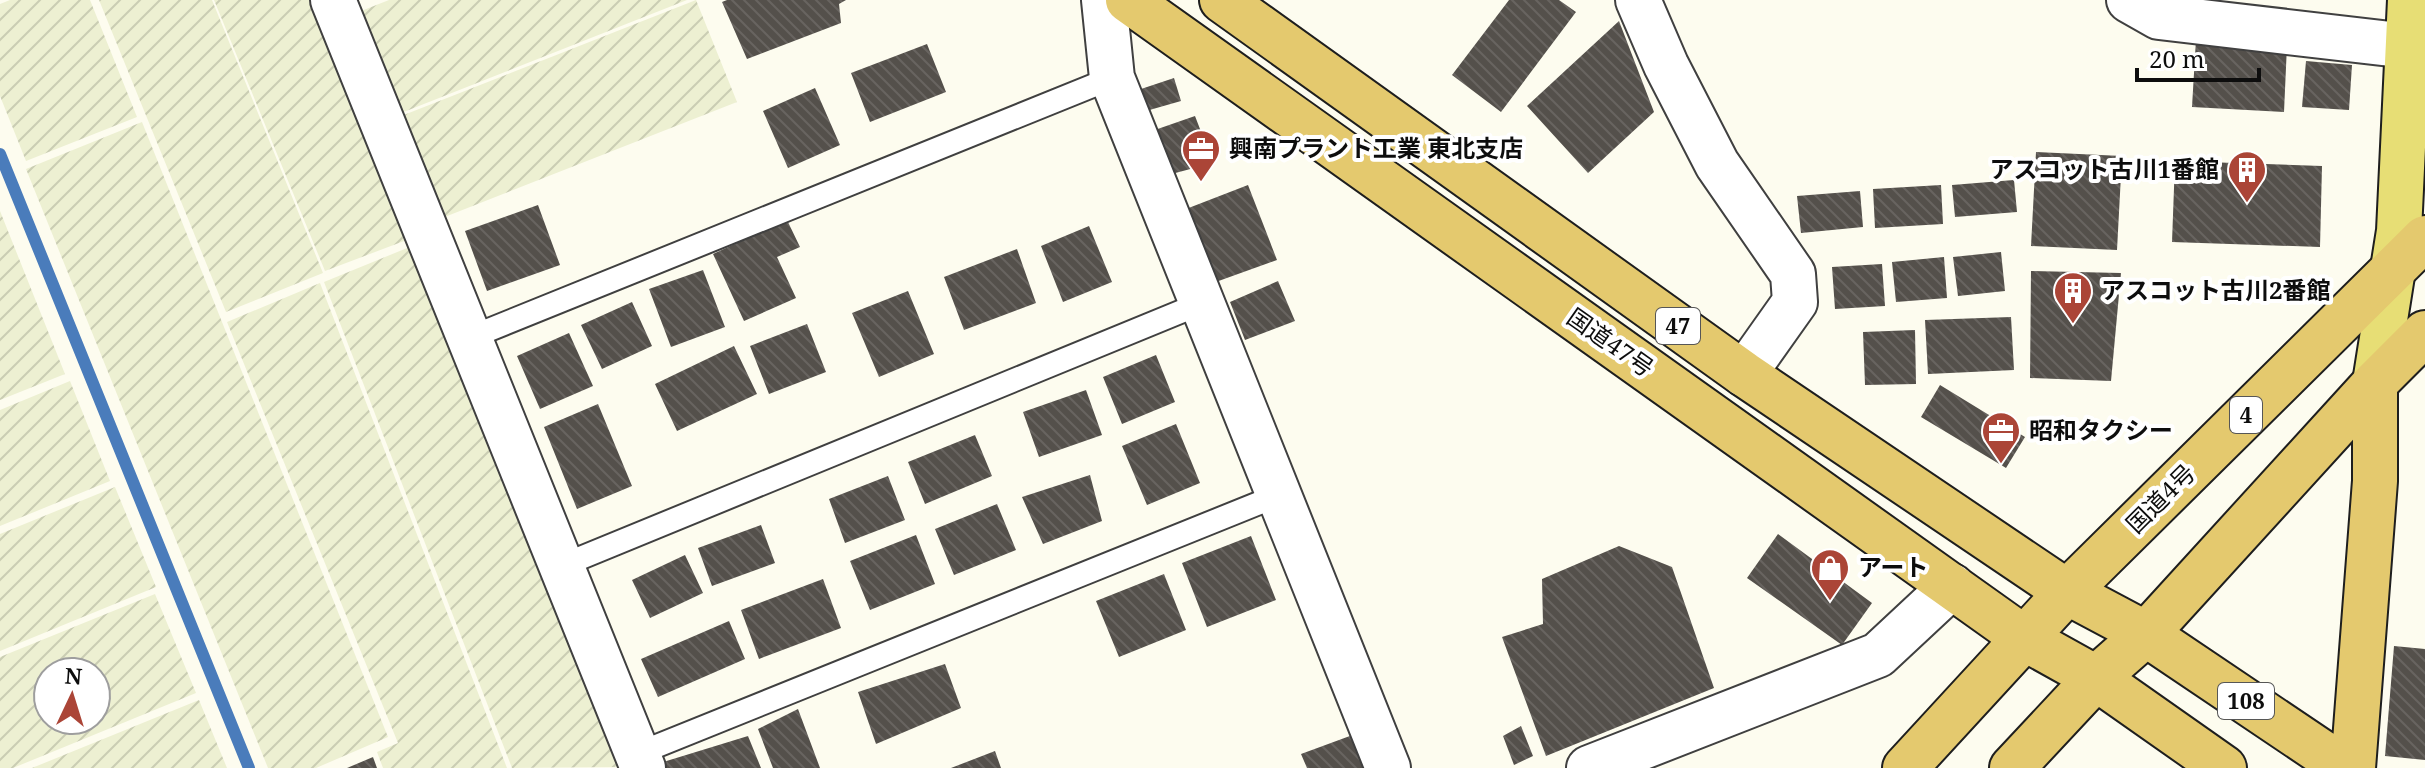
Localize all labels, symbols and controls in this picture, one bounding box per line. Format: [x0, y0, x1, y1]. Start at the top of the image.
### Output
scale bar [2137, 32, 2259, 82]
text: 20 m [2149, 42, 2205, 75]
office icon: 興南プラント工業 東北支店 [1180, 128, 1222, 183]
place label: 興南プラント工業 東北支店 [1229, 131, 1523, 164]
building icon: アスコット古川1番館 [2226, 149, 2268, 204]
place label: アスコット古川1番館 [1989, 152, 2219, 185]
building icon: アスコット古川2番館 [2052, 270, 2094, 325]
place label: アスコット古川2番館 [2101, 273, 2331, 306]
street label: 国道47号 [1561, 300, 1661, 384]
road number: 47 [1656, 308, 1700, 344]
road number: 4 [2230, 397, 2262, 433]
office icon: 昭和タクシー [1980, 410, 2022, 465]
place label: 昭和タクシー [2029, 413, 2173, 446]
street label: 国道4号 [2118, 456, 2202, 540]
shop icon: アート [1809, 547, 1851, 602]
place label: アート [1858, 550, 1929, 583]
north arrow [32, 656, 112, 736]
text: N [64, 659, 83, 691]
road number: 108 [2218, 683, 2274, 719]

